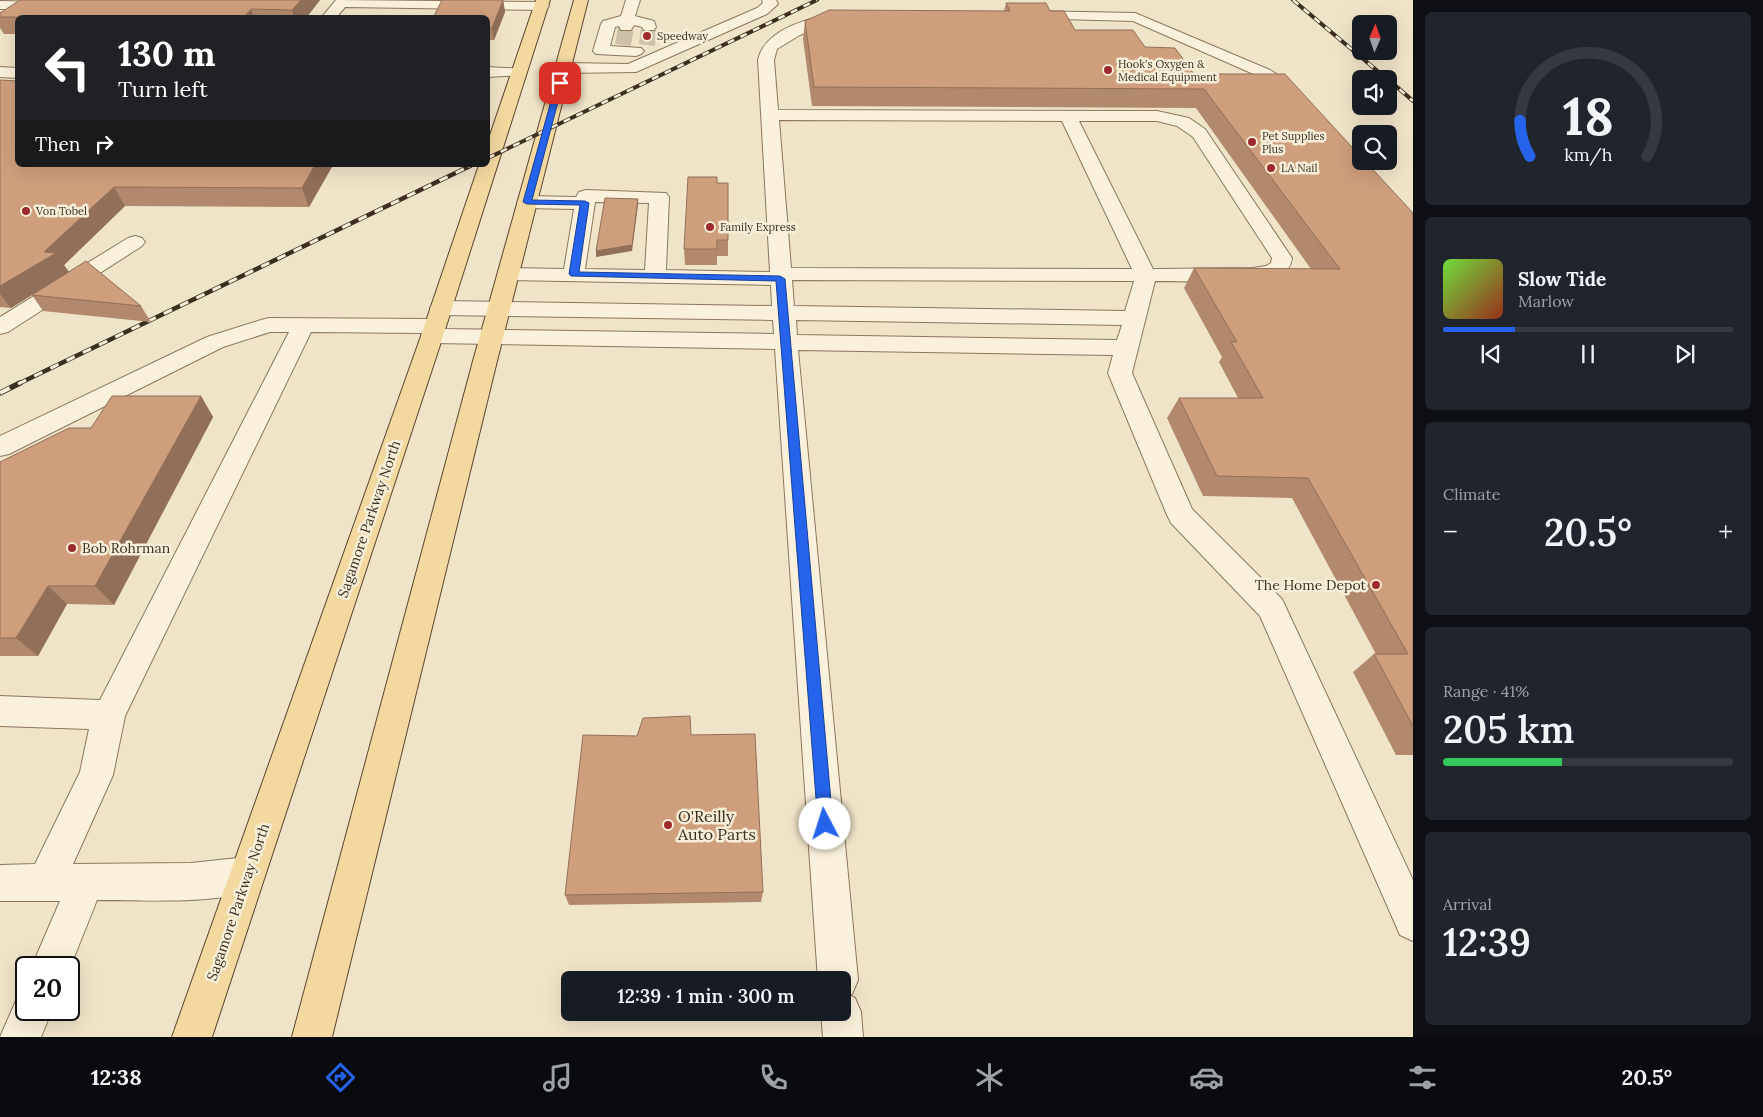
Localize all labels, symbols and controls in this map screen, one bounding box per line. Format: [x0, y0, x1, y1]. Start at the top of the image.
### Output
north arrow [1352, 15, 1398, 60]
map controls [1352, 15, 1397, 170]
place label: Speedway [657, 29, 708, 43]
marker: Speedway [641, 30, 653, 42]
text: 130 m [118, 31, 215, 76]
icon: left [35, 35, 100, 100]
place label: Hook's Oxygen & Medical Equipment [1118, 57, 1218, 84]
pin [539, 62, 581, 104]
marker: Hook's Oxygen & Medical Equipment [1102, 64, 1114, 76]
icon: arrive [546, 69, 574, 97]
button: sound [1352, 70, 1397, 115]
text: Turn left [118, 75, 208, 103]
text: 18 [1563, 83, 1613, 149]
button: search [1352, 125, 1397, 170]
place label: Pet Supplies Plus [1262, 129, 1325, 156]
icon: right [90, 130, 118, 158]
text: Then [35, 132, 80, 156]
marker: Pet Supplies Plus [1246, 136, 1258, 148]
text: km/h [1564, 143, 1612, 166]
place label: LA Nail [1281, 161, 1317, 175]
marker: LA Nail [1265, 162, 1277, 174]
place label: Von Tobel [35, 204, 87, 218]
marker: Von Tobel [20, 205, 32, 217]
place label: Family Express [720, 220, 796, 234]
marker: Family Express [704, 221, 716, 233]
text: Slow Tide [1518, 267, 1606, 291]
text: Marlow [1518, 291, 1574, 311]
icon: previous [1477, 340, 1505, 368]
icon: pause [1574, 340, 1602, 368]
icon: next [1671, 340, 1699, 368]
street label: Sagamore Parkway North [334, 438, 404, 600]
text: Climate [1443, 484, 1500, 504]
text: 20.5° [1544, 508, 1632, 556]
text: − [1443, 514, 1458, 550]
text: + [1718, 514, 1733, 550]
place label: Bob Rohrman [82, 539, 171, 557]
marker: Bob Rohrman [66, 542, 78, 554]
place label: The Home Depot [1255, 576, 1367, 594]
marker: The Home Depot [1370, 579, 1382, 591]
text: Range · 41% [1443, 681, 1529, 701]
text: 205 km [1443, 705, 1574, 753]
position arrow [798, 797, 850, 849]
place label: O'Reilly Auto Parts [677, 806, 756, 844]
marker: O'Reilly Auto Parts [662, 819, 674, 831]
street label: Sagamore Parkway North [203, 821, 273, 983]
text: Arrival [1443, 894, 1492, 914]
text: 12:39 [1443, 918, 1531, 966]
speed limit sign: 20 [15, 956, 80, 1021]
text: 12:39 · 1 min · 300 m [617, 984, 795, 1008]
icon: directions [323, 1060, 358, 1095]
icon: music [540, 1060, 575, 1095]
icon: phone [756, 1060, 791, 1095]
icon: climate [972, 1060, 1007, 1095]
icon: car [1189, 1060, 1224, 1095]
icon: filters [1405, 1060, 1440, 1095]
text: 12:38 [91, 1063, 142, 1091]
text: 20.5° [1621, 1063, 1672, 1091]

